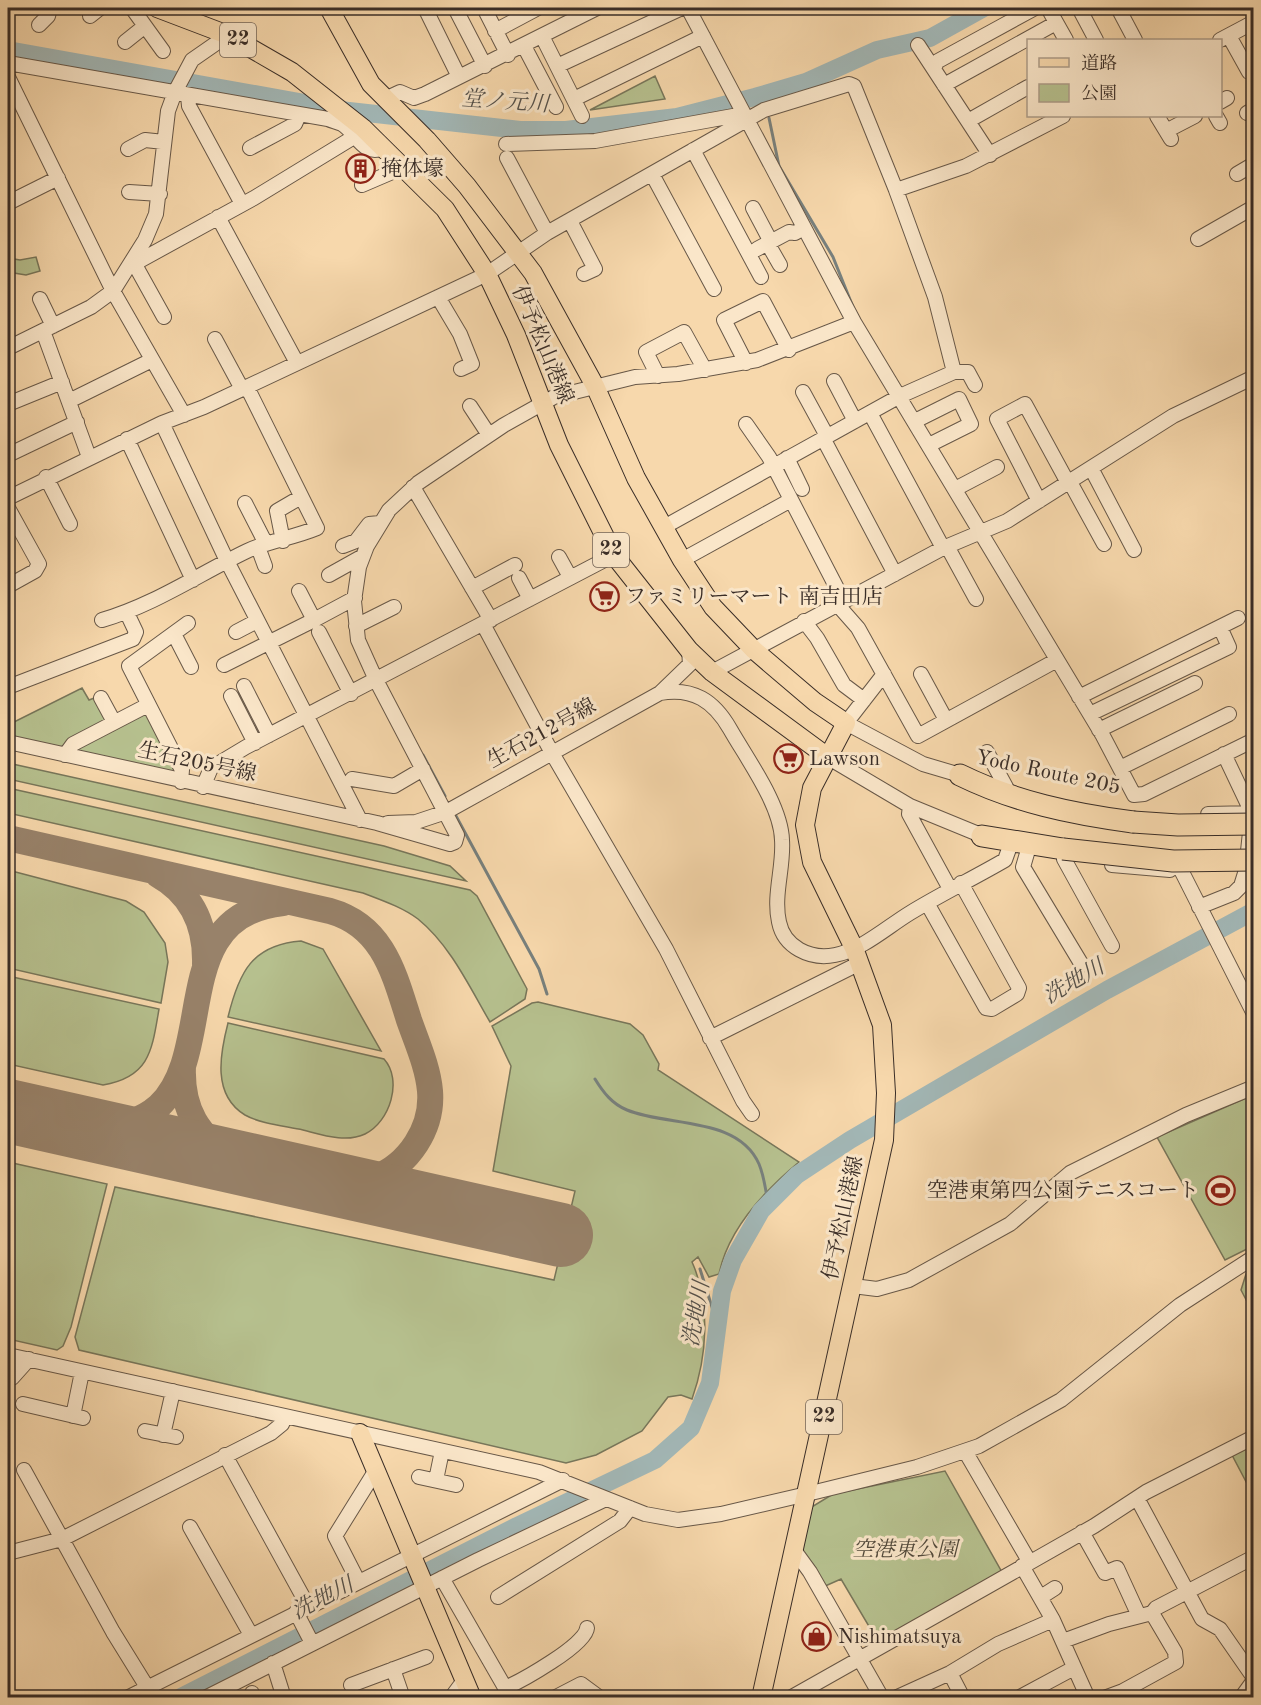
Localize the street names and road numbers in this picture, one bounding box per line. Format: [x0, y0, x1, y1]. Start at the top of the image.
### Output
road number: 22 [220, 23, 256, 57]
street label: 伊予松山港線 [508, 282, 578, 407]
road number: 22 [593, 533, 629, 567]
street label: 生石212号線 [483, 694, 600, 772]
street label: 生石205号線 [136, 738, 259, 786]
street label: Yodo Route 205 [974, 747, 1122, 799]
street label: 伊予松山港線 [819, 1154, 867, 1282]
road number: 22 [806, 1400, 842, 1434]

